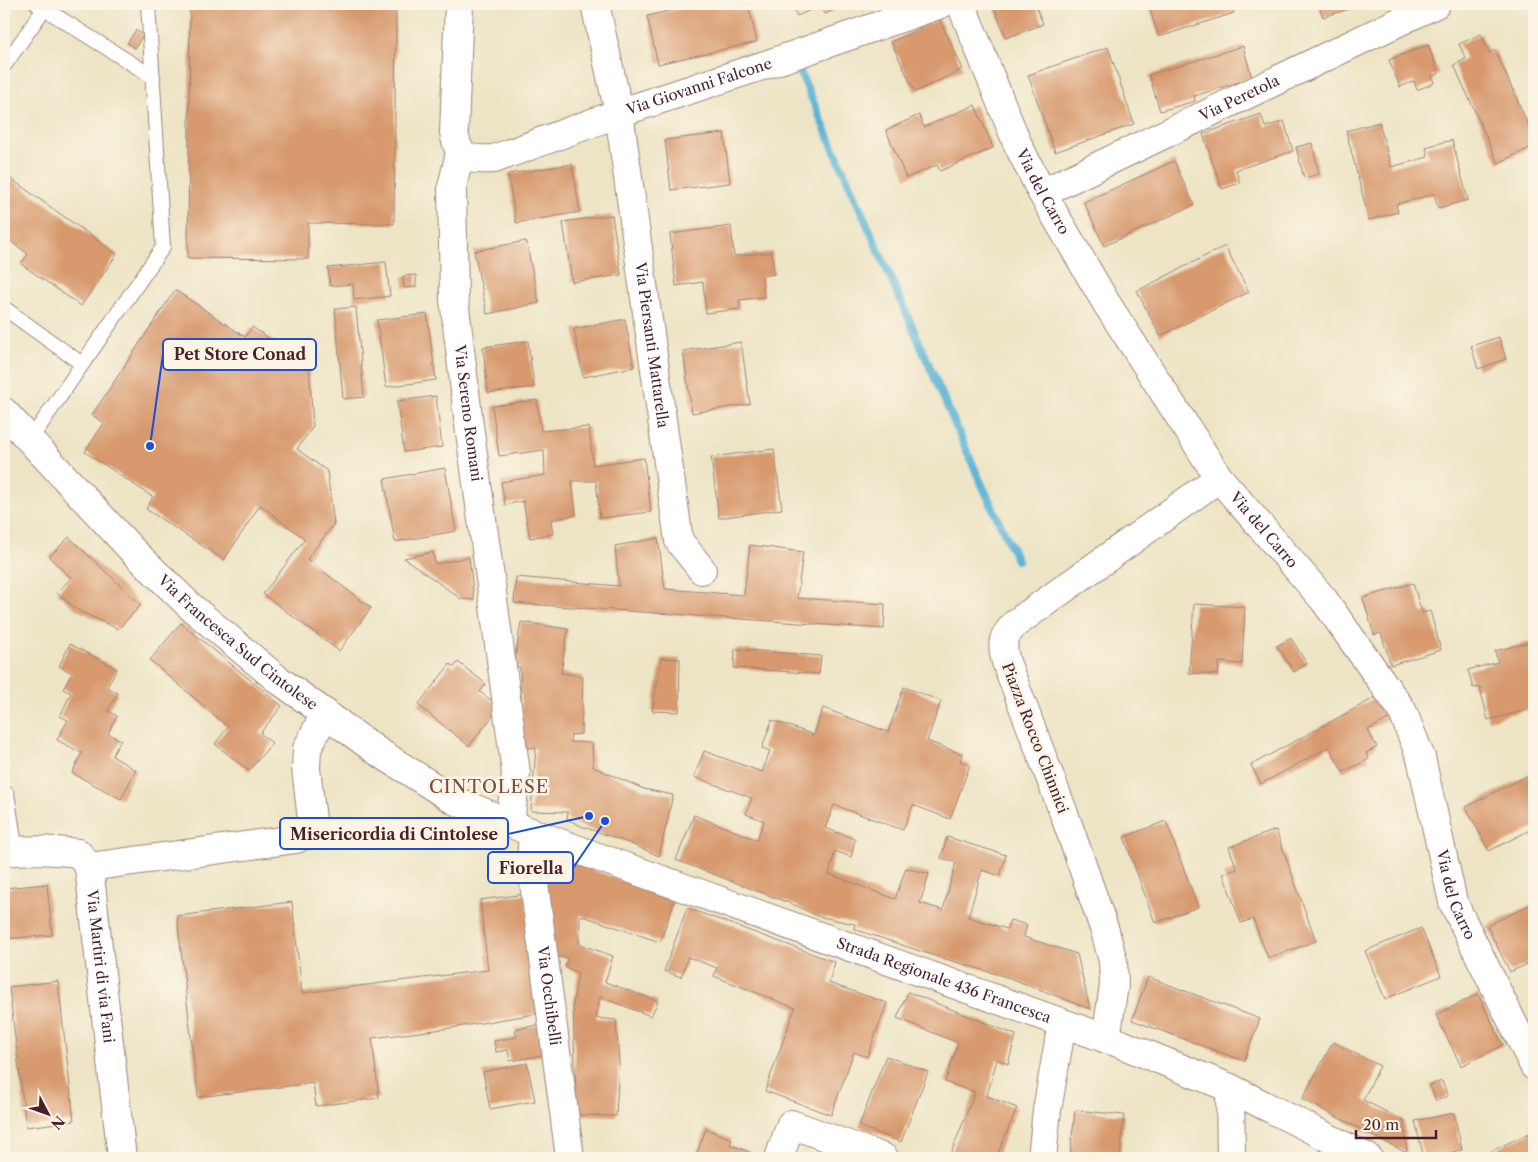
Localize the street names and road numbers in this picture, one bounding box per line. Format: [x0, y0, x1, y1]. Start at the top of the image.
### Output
street label: Via Giovanni Falcone [623, 53, 774, 119]
street label: Via Peretola [1195, 71, 1282, 126]
street label: Via del Carro [1012, 145, 1074, 238]
street label: Via Piersanti Mattarella [631, 260, 673, 429]
street label: Via Sereno Romani [450, 343, 487, 483]
street label: Via del Carro [1226, 487, 1302, 572]
street label: Via Francesca Sud Cintolese [154, 570, 322, 714]
street label: Piazza Rocco Chinnici [998, 660, 1073, 816]
street label: Via del Carro [1432, 847, 1480, 943]
street label: Via Martiri di via Fani [83, 888, 119, 1044]
street label: Strada Regionale 436 Francesca [834, 933, 1054, 1027]
street label: Via Occhibelli [533, 944, 565, 1047]

